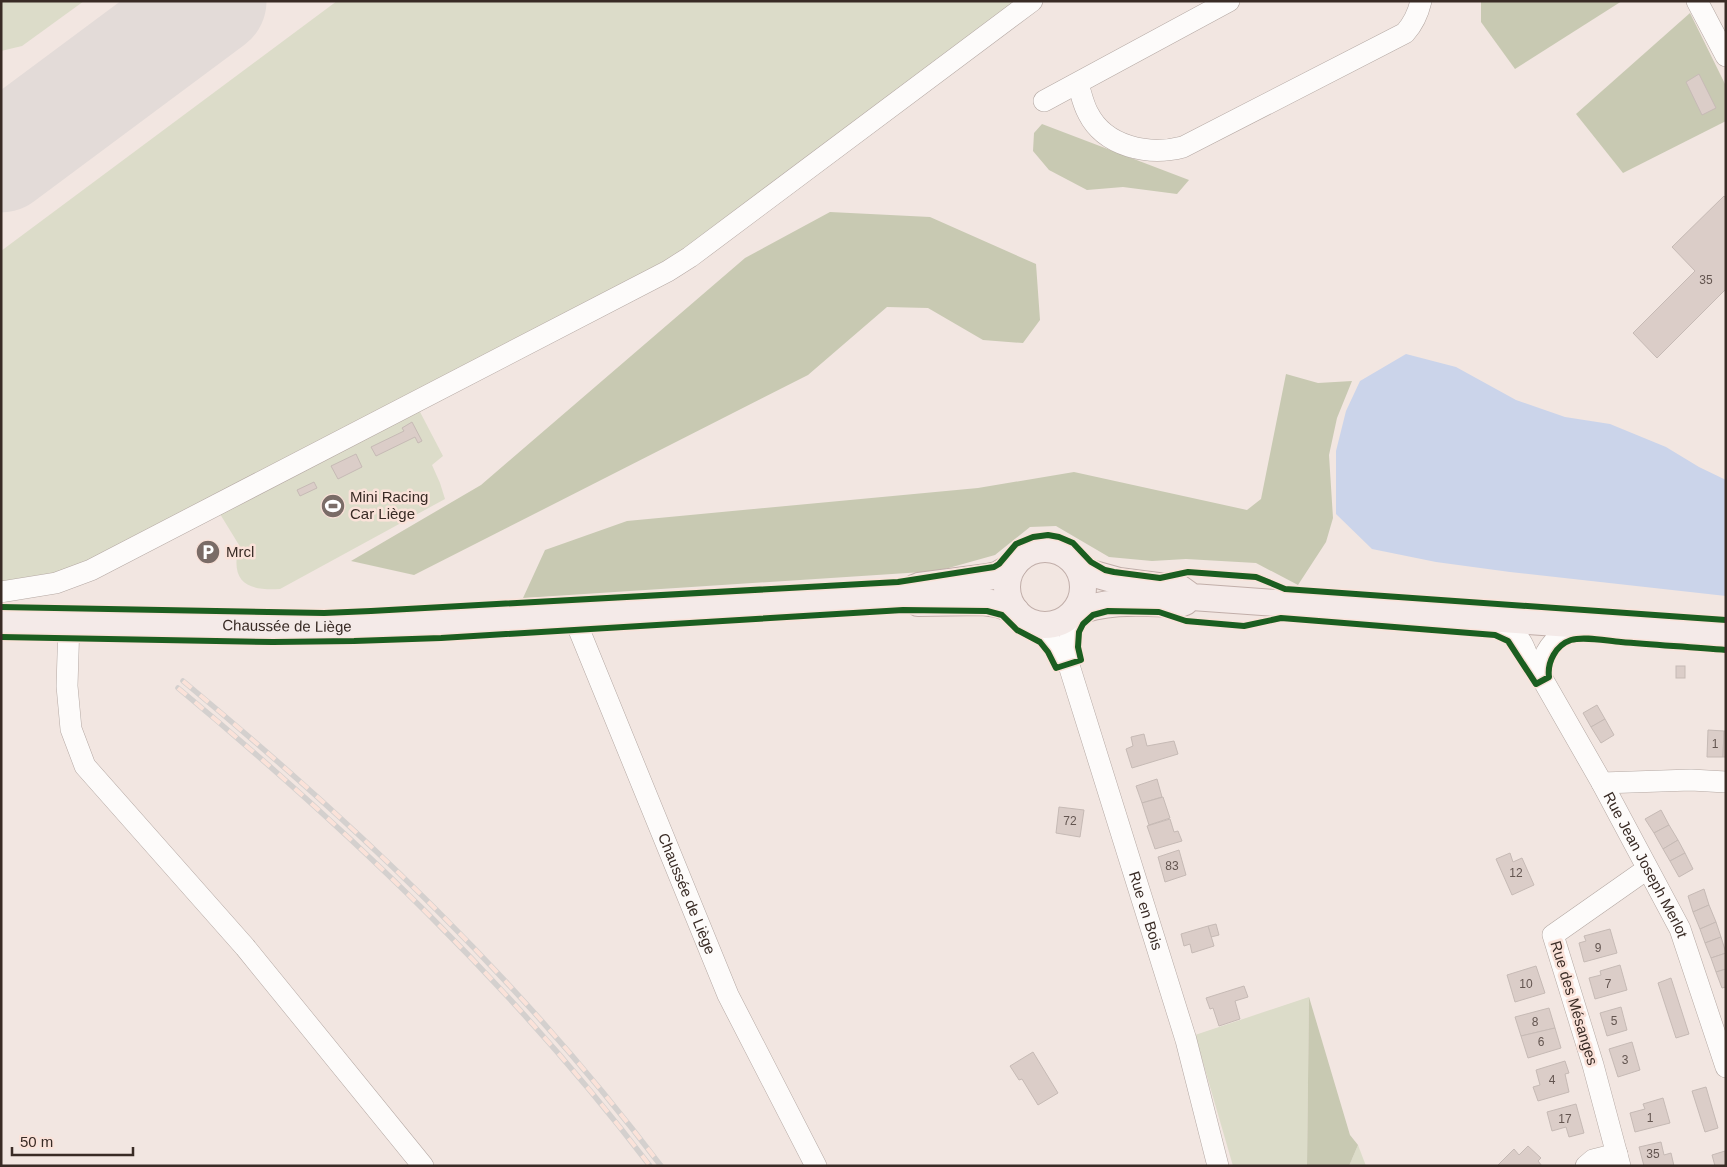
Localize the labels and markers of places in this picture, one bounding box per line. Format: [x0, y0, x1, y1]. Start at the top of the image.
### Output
place label: Mini Racing Car Liège [350, 488, 428, 522]
sports icon: Mini Racing Car Liège [320, 493, 346, 519]
parking icon: Mrcl [195, 539, 221, 565]
place label: Mrcl [226, 543, 254, 560]

